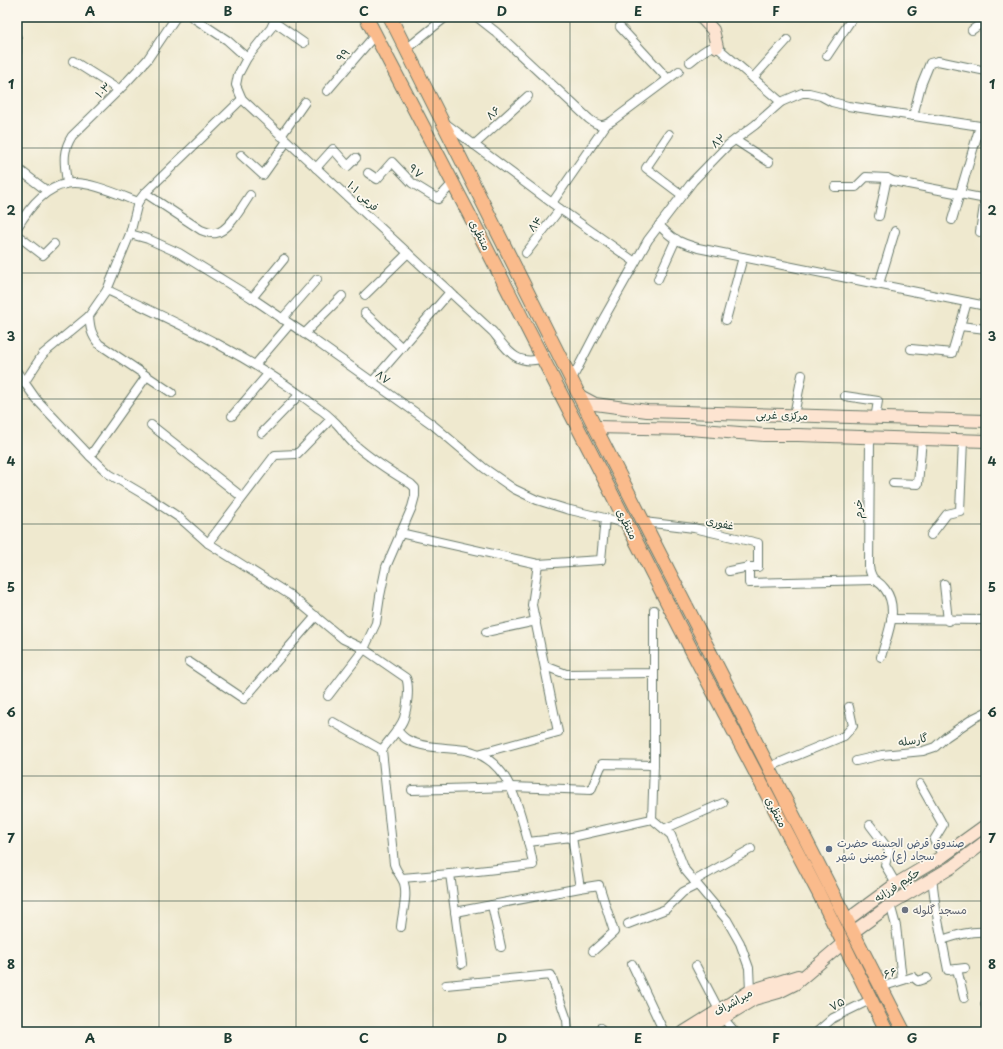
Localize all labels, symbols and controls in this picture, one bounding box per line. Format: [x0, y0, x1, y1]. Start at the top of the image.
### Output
text: A [85, 1, 95, 20]
text: B [224, 1, 233, 20]
text: C [359, 1, 369, 20]
text: D [497, 1, 507, 20]
text: E [634, 1, 642, 20]
text: F [772, 1, 780, 20]
text: G [907, 1, 917, 20]
street label: ۹۹ [332, 44, 354, 65]
text: 1 [8, 74, 14, 93]
text: 1 [989, 74, 995, 93]
street label: ۱۰۳ [91, 78, 115, 102]
street label: ۸۶ [482, 101, 504, 124]
street label: ۸۲ [706, 129, 729, 152]
street label: ۹۷ [405, 159, 428, 182]
street label: فرعی ۱۰۱ [344, 177, 383, 215]
text: 2 [6, 200, 16, 219]
text: 2 [987, 200, 997, 219]
street label: ۸۴ [523, 212, 546, 235]
street label: منتظری [465, 216, 495, 253]
text: 3 [7, 326, 16, 345]
text: 3 [988, 326, 997, 345]
street label: ۸۷ [372, 365, 395, 388]
street label: مرکزی غربی [756, 405, 808, 424]
text: 4 [7, 451, 16, 470]
text: 4 [988, 451, 997, 470]
street label: خرم [849, 499, 867, 519]
street label: منتظری [612, 505, 642, 542]
street label: غفوری [704, 511, 736, 534]
text: 5 [7, 577, 15, 596]
text: 5 [988, 577, 996, 596]
text: 6 [6, 702, 16, 721]
text: 6 [987, 702, 997, 721]
street label: گارسله [897, 729, 929, 750]
street label: منتظری [761, 793, 792, 830]
text: 7 [7, 828, 15, 847]
text: 7 [988, 828, 996, 847]
place label: صندوق قرض الحسنه حضرت سجاد (ع) خمینی شهر [836, 834, 964, 865]
marker: صندوق قرض الحسنه حضرت سجاد (ع) خمینی شهر [824, 844, 834, 854]
street label: حکیم فرزانه [870, 863, 924, 907]
place label: مسجد گلوله [913, 901, 967, 918]
marker: مسجد گلوله [900, 905, 910, 915]
text: 8 [7, 954, 15, 973]
text: 8 [988, 954, 996, 973]
street label: ۶۶ [881, 962, 899, 983]
street label: میراشراف [710, 984, 755, 1020]
street label: ۷۵ [826, 992, 848, 1015]
text: A [85, 1028, 95, 1047]
text: B [224, 1028, 233, 1047]
text: C [359, 1028, 369, 1047]
text: D [497, 1028, 507, 1047]
text: E [634, 1028, 642, 1047]
text: F [772, 1028, 780, 1047]
text: G [907, 1028, 917, 1047]

